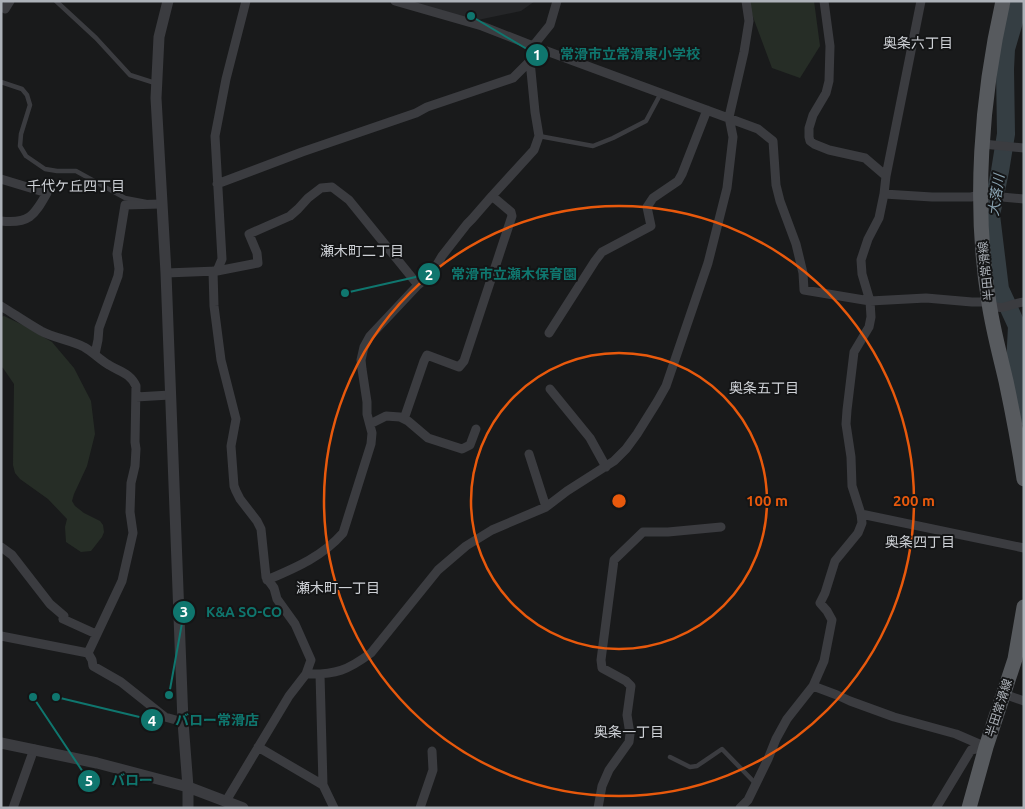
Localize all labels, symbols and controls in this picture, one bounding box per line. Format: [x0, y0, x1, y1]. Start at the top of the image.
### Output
district label: 奥条六丁目 [883, 35, 953, 51]
callout: 常滑市立常滑東小学校 [525, 40, 710, 69]
text: 1 [533, 46, 541, 63]
text: 常滑市立常滑東小学校 [560, 46, 700, 62]
water label: 大落川 [985, 171, 1007, 217]
district label: 千代ケ丘四丁目 [27, 178, 125, 194]
street label: 半田常滑線 [976, 241, 995, 302]
district label: 瀬木町二丁目 [320, 243, 404, 259]
callout: 常滑市立瀬木保育園 [416, 260, 587, 289]
text: 2 [425, 266, 433, 283]
text: 常滑市立瀬木保育園 [451, 266, 577, 282]
district label: 奥条五丁目 [729, 380, 799, 396]
centre of rings [610, 492, 628, 510]
text: 100 m [746, 492, 788, 509]
text: 200 m [893, 492, 935, 509]
district label: 奥条四丁目 [885, 534, 955, 550]
district label: 瀬木町一丁目 [296, 580, 380, 596]
callout: K&A SO-CO [171, 598, 292, 627]
text: 3 [180, 603, 188, 620]
text: K&A SO-CO [206, 604, 282, 620]
street label: 半田常滑線 [983, 677, 1014, 738]
callout: バロー常滑店 [140, 706, 269, 735]
text: 4 [148, 712, 156, 729]
text: バロー常滑店 [175, 712, 259, 728]
district label: 奥条一丁目 [594, 724, 664, 740]
callout: バロー [76, 766, 163, 795]
text: 5 [85, 772, 93, 789]
text: バロー [111, 772, 153, 788]

